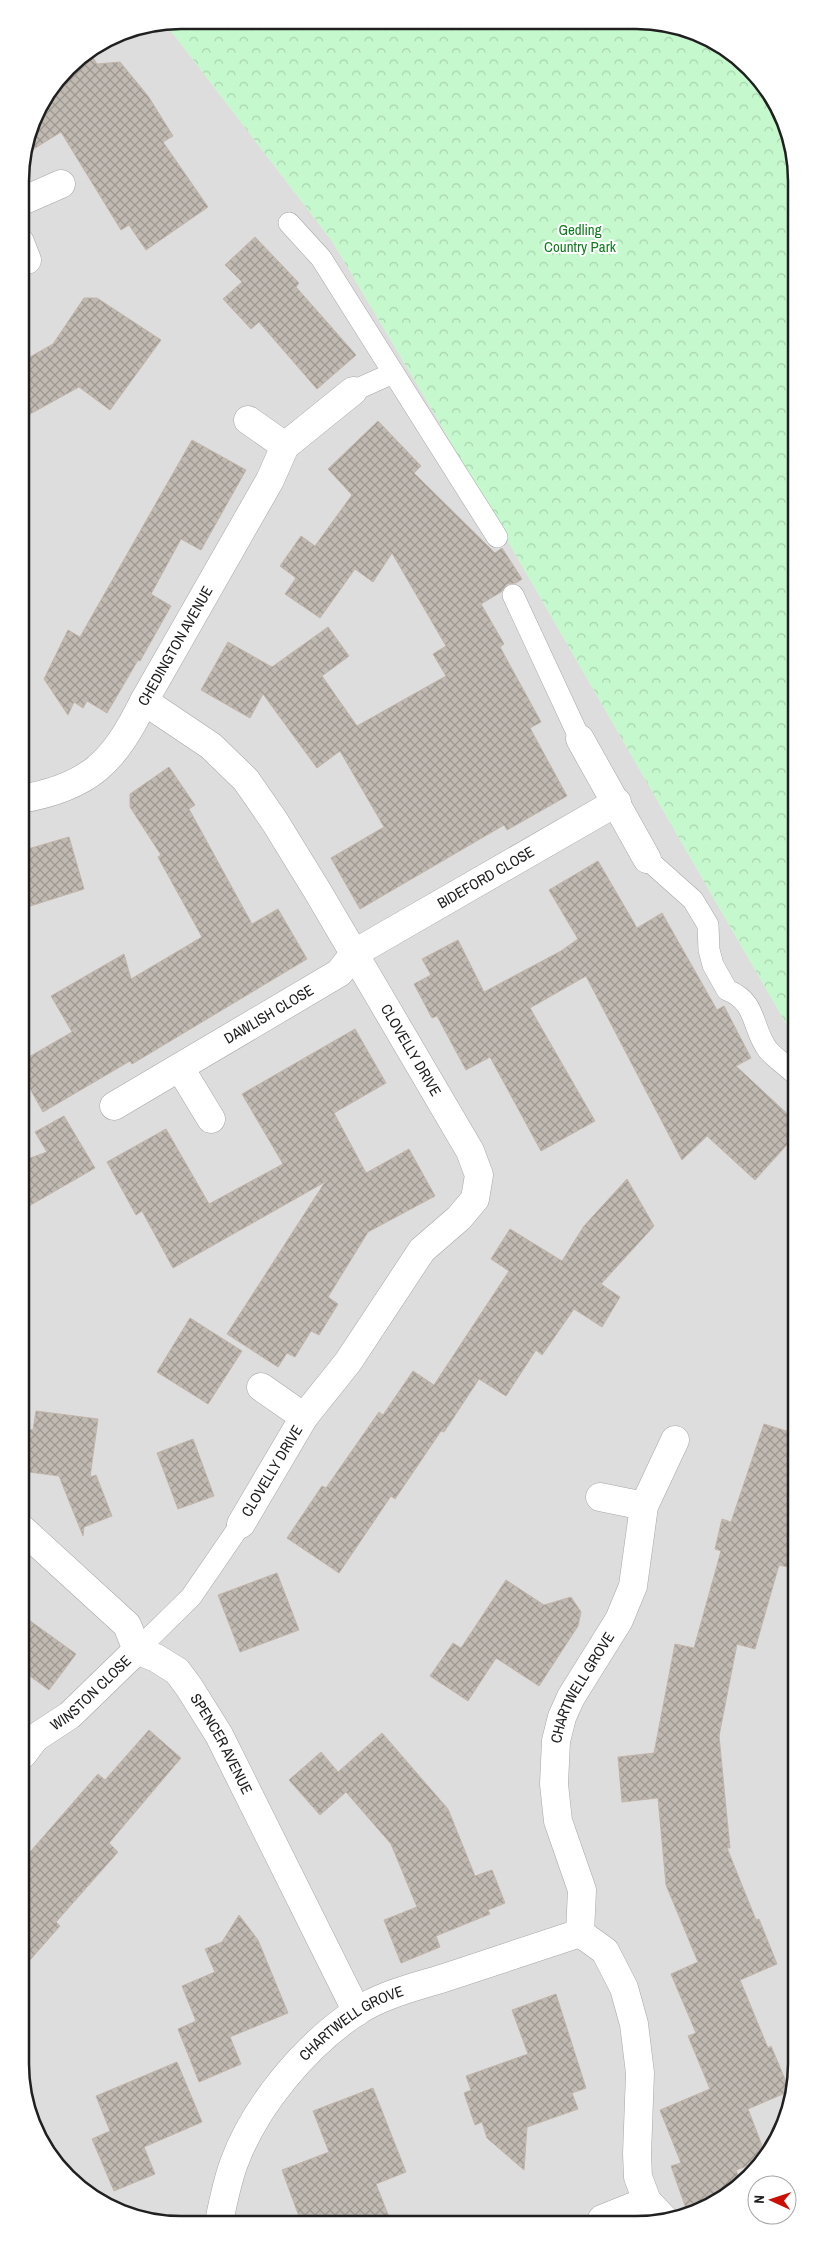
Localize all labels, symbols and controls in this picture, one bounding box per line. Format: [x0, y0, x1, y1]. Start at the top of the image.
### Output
park label: Gedling Country Park [544, 219, 617, 257]
street label: CHEDINGTON AVENUE [132, 582, 218, 710]
street label: BIDEFORD CLOSE [433, 841, 538, 913]
street label: DAWLISH CLOSE [220, 979, 317, 1049]
street label: CLOVELLY DRIVE [376, 1000, 446, 1100]
street label: CLOVELLY DRIVE [236, 1421, 307, 1521]
street label: CHARTWELL GROVE [545, 1628, 619, 1745]
street label: WINSTON CLOSE [46, 1650, 136, 1735]
street label: SPENCER AVENUE [186, 1689, 258, 1798]
street label: CHARTWELL GROVE [294, 1980, 406, 2065]
north arrow [747, 2175, 797, 2225]
text: N [750, 2195, 768, 2204]

